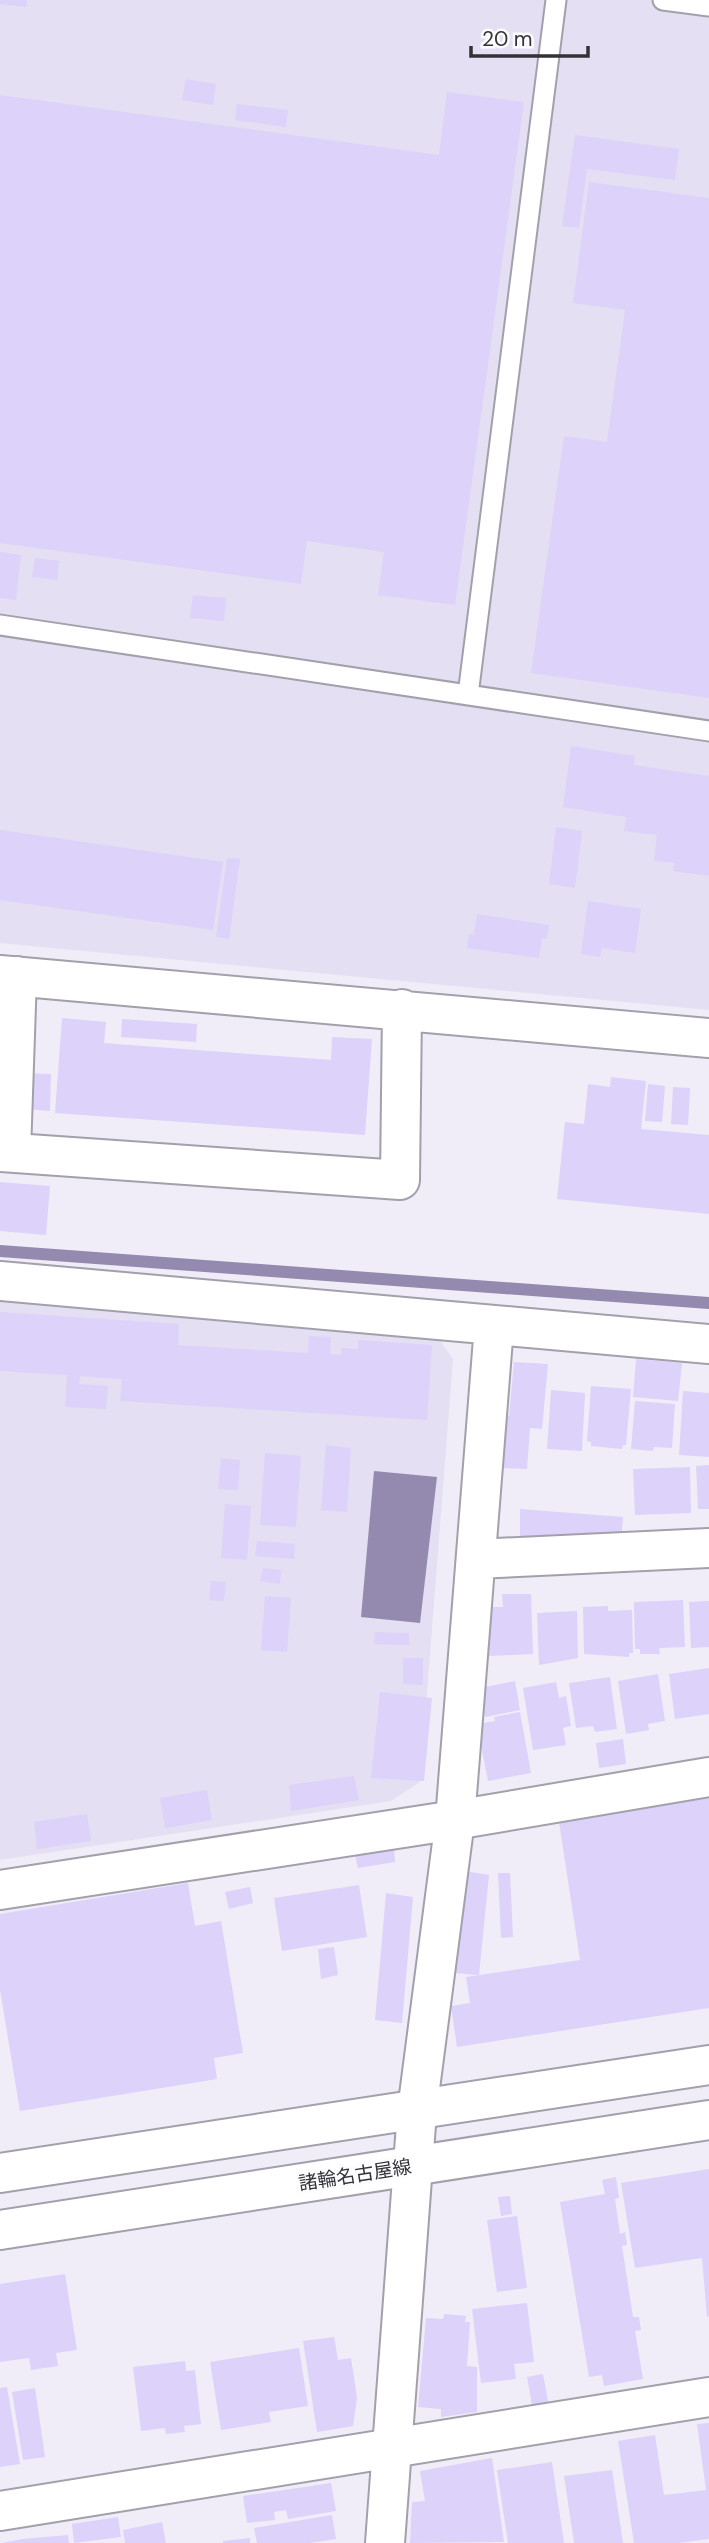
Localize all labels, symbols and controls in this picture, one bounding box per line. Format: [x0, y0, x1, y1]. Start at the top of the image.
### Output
scale bar [471, 14, 588, 58]
text: 20 m [482, 25, 533, 53]
street label: 諸輪名古屋線 [297, 2154, 413, 2196]

